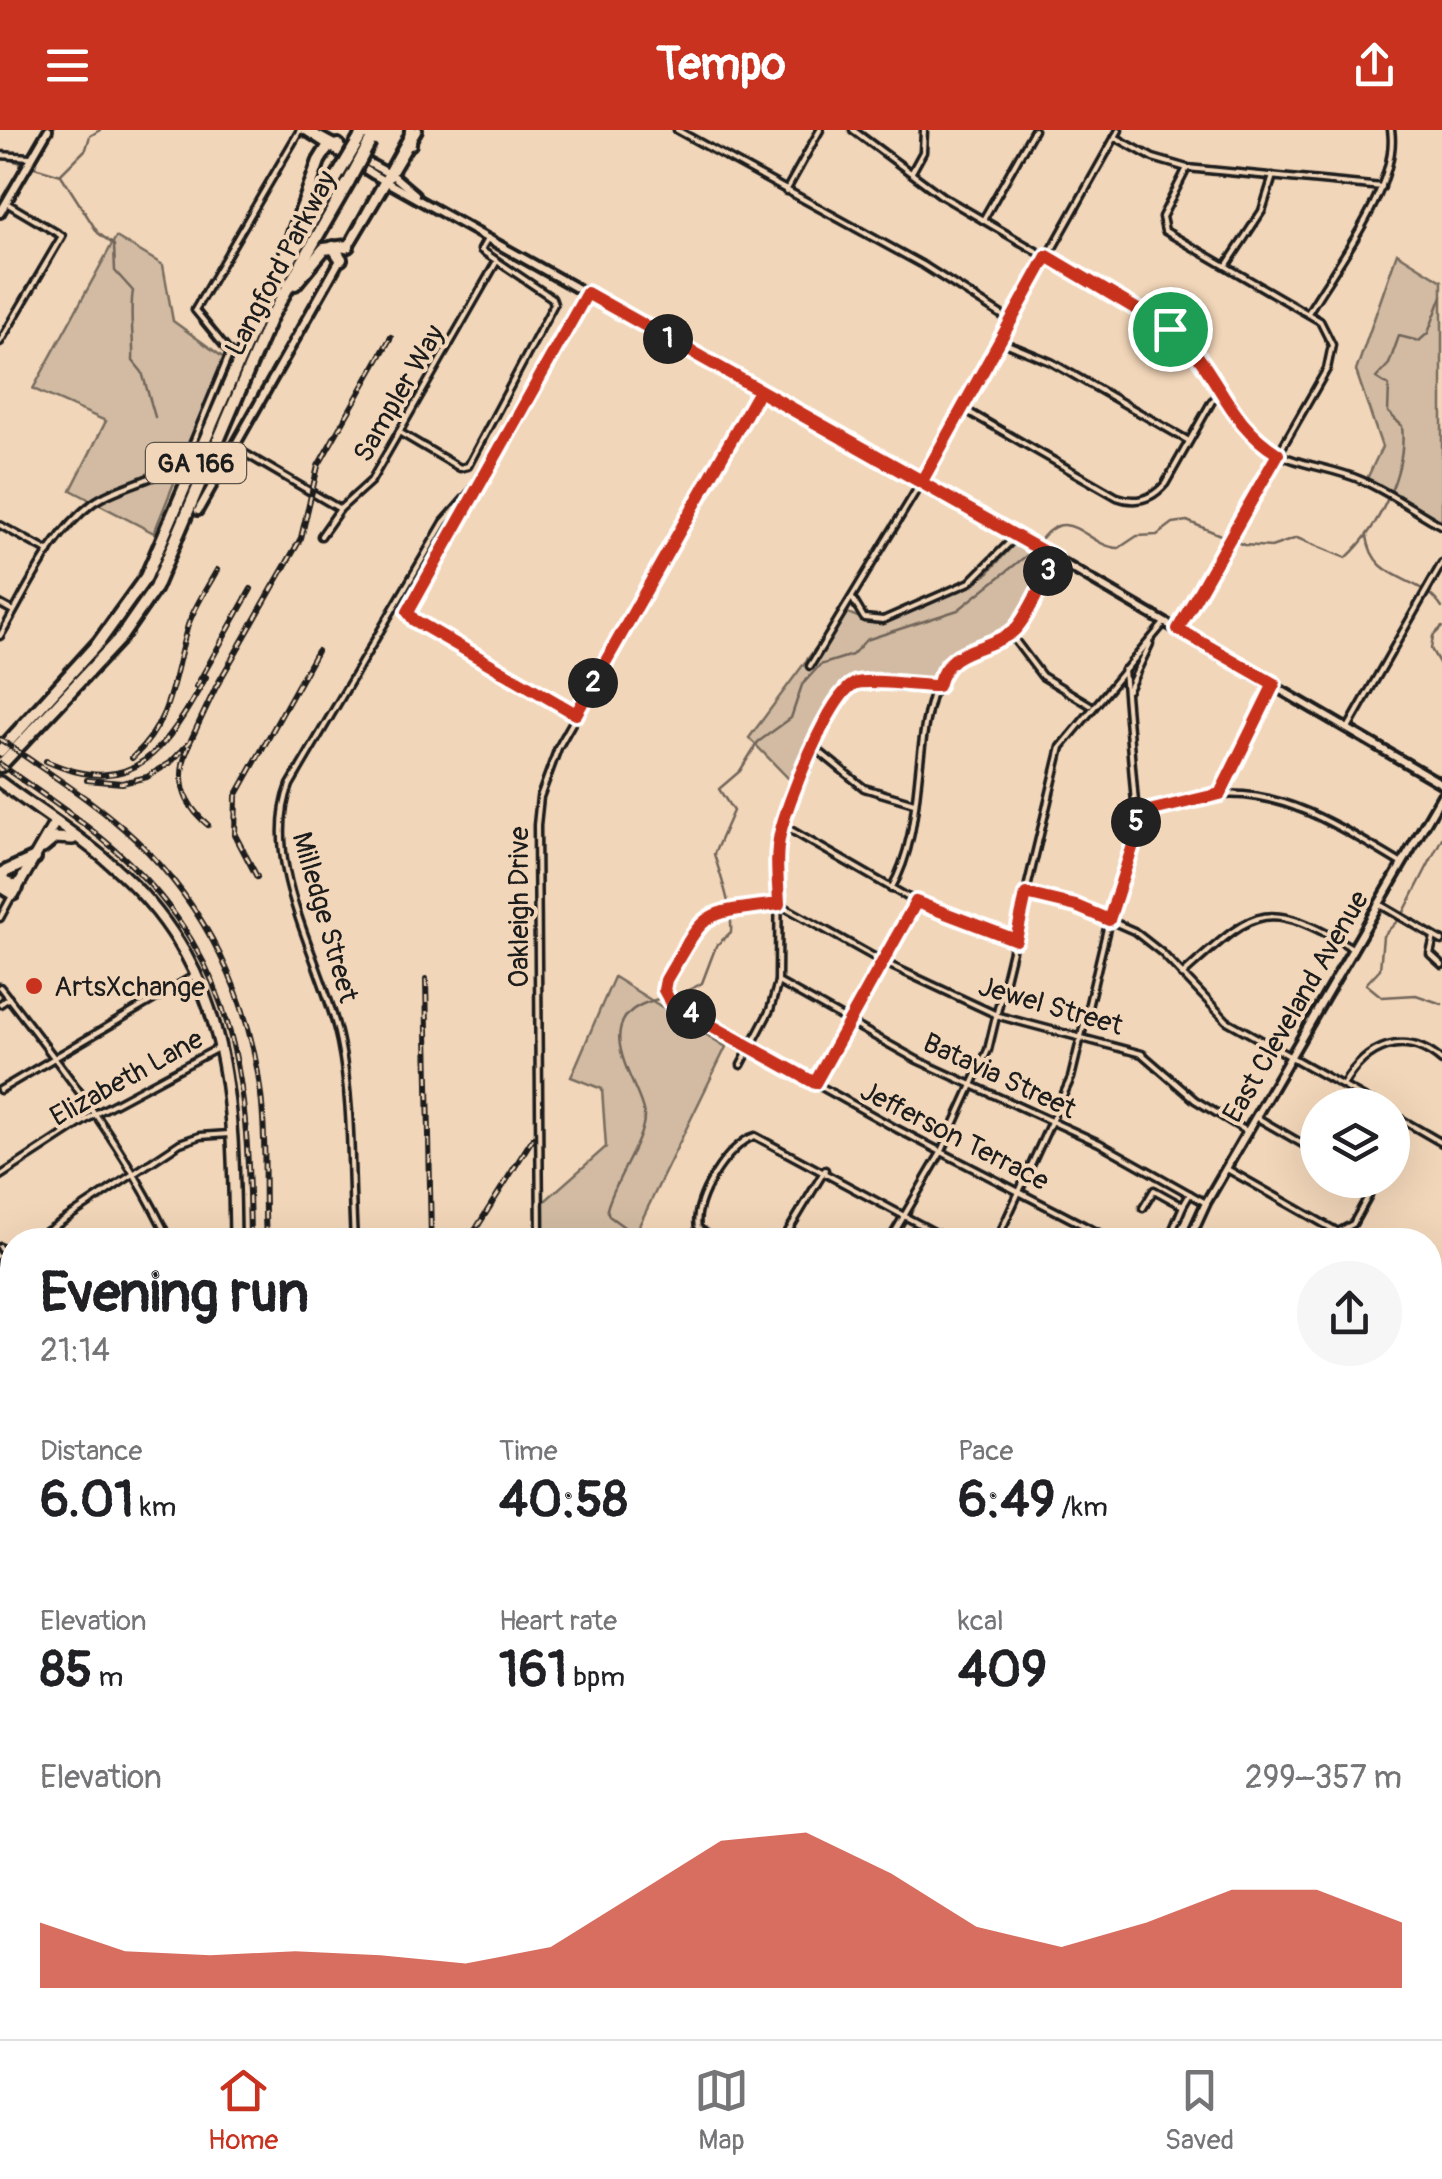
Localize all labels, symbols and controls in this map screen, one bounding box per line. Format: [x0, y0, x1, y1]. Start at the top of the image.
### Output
text: Tempo [656, 37, 786, 93]
icon: menu [40, 38, 95, 93]
icon: share [1347, 38, 1402, 93]
street label: Langford Parkway [218, 165, 345, 362]
pin [1128, 287, 1213, 372]
icon: arrive [1143, 302, 1198, 357]
pin: 1 [643, 314, 693, 364]
street label: Sampler Way [346, 319, 453, 469]
text: 1 [663, 321, 673, 356]
road number: GA 166 [146, 443, 246, 483]
pin: 3 [1023, 546, 1073, 596]
text: 3 [1040, 553, 1056, 588]
pin: 2 [568, 658, 618, 708]
text: 2 [585, 665, 601, 700]
pin: 5 [1111, 797, 1161, 847]
text: 5 [1128, 804, 1144, 839]
street label: Oakleigh Drive [502, 826, 537, 988]
street label: Milledge Street [284, 828, 366, 1007]
street label: East Cleveland Avenue [1216, 884, 1377, 1129]
street label: Jewel Street [974, 969, 1128, 1044]
place label: ArtsXchange [54, 970, 205, 1005]
marker: ArtsXchange [23, 975, 45, 997]
pin: 4 [666, 989, 716, 1039]
text: 4 [683, 996, 699, 1031]
street label: Elizabeth Lane [44, 1022, 209, 1135]
street label: Batavia Street [917, 1026, 1082, 1127]
street label: Jefferson Terrace [854, 1074, 1055, 1199]
map controls [1300, 1088, 1410, 1198]
button: layers [1300, 1088, 1410, 1198]
text: Evening run [40, 1259, 309, 1328]
button: share [1297, 1261, 1402, 1366]
text: 21:14 [40, 1331, 110, 1371]
text: Distance [40, 1434, 142, 1469]
text: Time [499, 1434, 558, 1469]
text: Pace [958, 1434, 1013, 1469]
text: 6.01 [40, 1469, 134, 1532]
text: 40:58 [499, 1469, 628, 1532]
text: 6:49 [958, 1469, 1055, 1532]
text: km [134, 1490, 176, 1525]
text: /km [1055, 1490, 1108, 1525]
text: Elevation [40, 1604, 147, 1639]
text: Heart rate [499, 1604, 617, 1639]
text: kcal [958, 1604, 1004, 1639]
text: 85 [40, 1639, 92, 1702]
text: 161 [499, 1639, 567, 1702]
text: 409 [958, 1639, 1047, 1702]
text: m [92, 1660, 123, 1695]
text: bpm [567, 1660, 625, 1695]
text: Elevation [40, 1758, 162, 1798]
text: 299–357 m [1245, 1758, 1402, 1798]
tab: Home [208, 2063, 278, 2158]
tab: Map [694, 2063, 749, 2158]
tab: Saved [1165, 2063, 1234, 2158]

